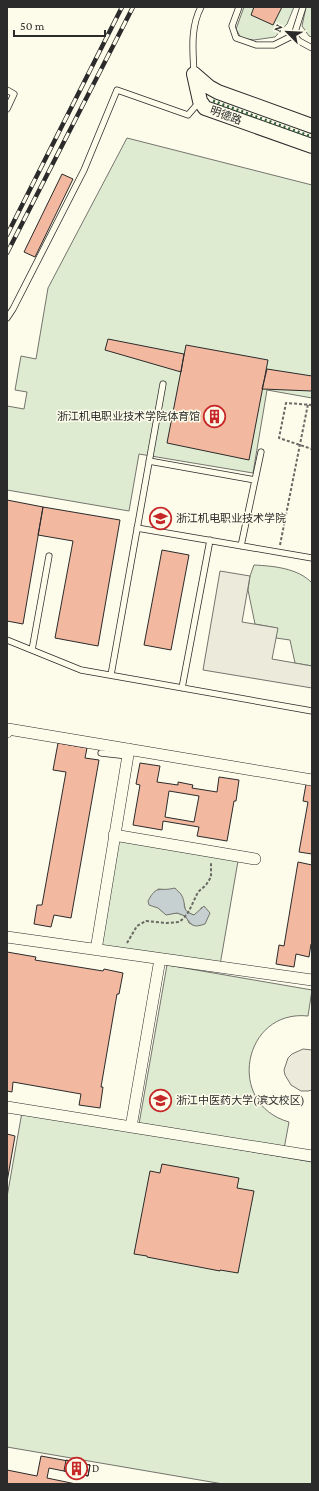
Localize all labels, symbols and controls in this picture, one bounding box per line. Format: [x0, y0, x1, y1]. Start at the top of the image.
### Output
scale bar [14, 12, 105, 38]
north arrow [267, 12, 307, 52]
text: 50 m [20, 19, 45, 33]
text: N [271, 22, 285, 34]
street label: 明德路 [208, 104, 244, 126]
building icon: 浙江机电职业技术学院体育馆 [202, 403, 228, 429]
place label: 浙江机电职业技术学院体育馆 [57, 410, 200, 422]
school or university icon: 浙江机电职业技术学院 [147, 505, 173, 531]
place label: 浙江机电职业技术学院 [176, 512, 286, 524]
school or university icon: 浙江中医药大学(滨文校区) [147, 1087, 173, 1113]
place label: 浙江中医药大学(滨文校区) [176, 1094, 305, 1107]
building icon: D [64, 1455, 90, 1481]
place label: D [92, 1462, 99, 1474]

